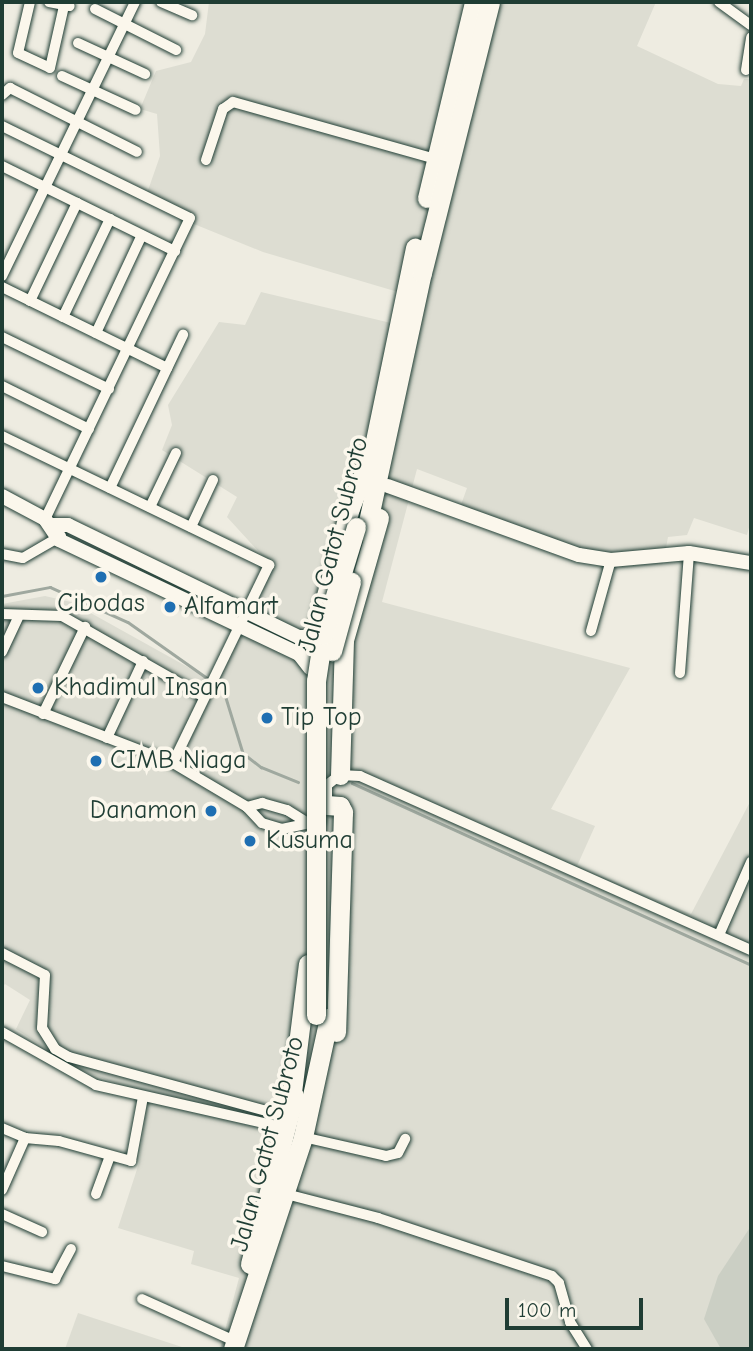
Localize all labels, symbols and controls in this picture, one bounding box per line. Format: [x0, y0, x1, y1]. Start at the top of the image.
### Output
street label: Jalan Gatot Subroto [292, 434, 376, 656]
marker: Cibodas [93, 569, 109, 585]
place label: Cibodas [57, 588, 145, 620]
place label: Alfamart [184, 591, 278, 623]
marker: Alfamart [162, 599, 178, 615]
place label: Khadimul Insan [54, 672, 228, 704]
marker: Khadimul Insan [28, 678, 48, 698]
place label: Tip Top [281, 702, 362, 734]
marker: Tip Top [259, 710, 275, 726]
place label: CIMB Niaga [110, 745, 246, 777]
marker: CIMB Niaga [88, 753, 104, 769]
place label: Danamon [90, 795, 197, 827]
marker: Danamon [203, 803, 219, 819]
place label: Kusuma [266, 825, 353, 857]
marker: Kusuma [240, 831, 260, 851]
street label: Jalan Gatot Subroto [224, 1033, 312, 1255]
scale bar [508, 1284, 646, 1328]
text: 100 m [518, 1298, 576, 1322]

